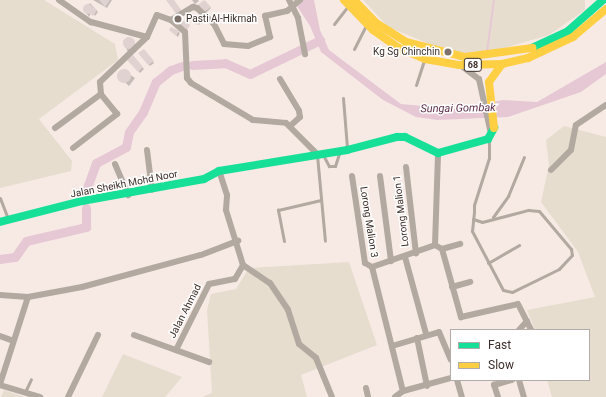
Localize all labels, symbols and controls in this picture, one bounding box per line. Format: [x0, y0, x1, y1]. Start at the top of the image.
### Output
place label: Pasti Al-Hikmah [186, 13, 257, 25]
marker: Pasti Al-Hikmah [173, 14, 183, 24]
place label: Kg Sg Chinchin [373, 46, 440, 58]
marker: Kg Sg Chinchin [443, 47, 453, 57]
road number: 68 [463, 58, 483, 72]
water label: Sungai Gombak [420, 102, 496, 116]
street label: Jalan Sheikh Mohd Noor [69, 168, 179, 200]
street label: Lorong Malion 1 [391, 175, 411, 247]
street label: Lorong Malion 3 [357, 185, 381, 259]
street label: Jalan Ahmad [166, 282, 204, 340]
legend [450, 329, 590, 381]
text: Fast [488, 338, 511, 352]
text: Slow [488, 358, 514, 372]

